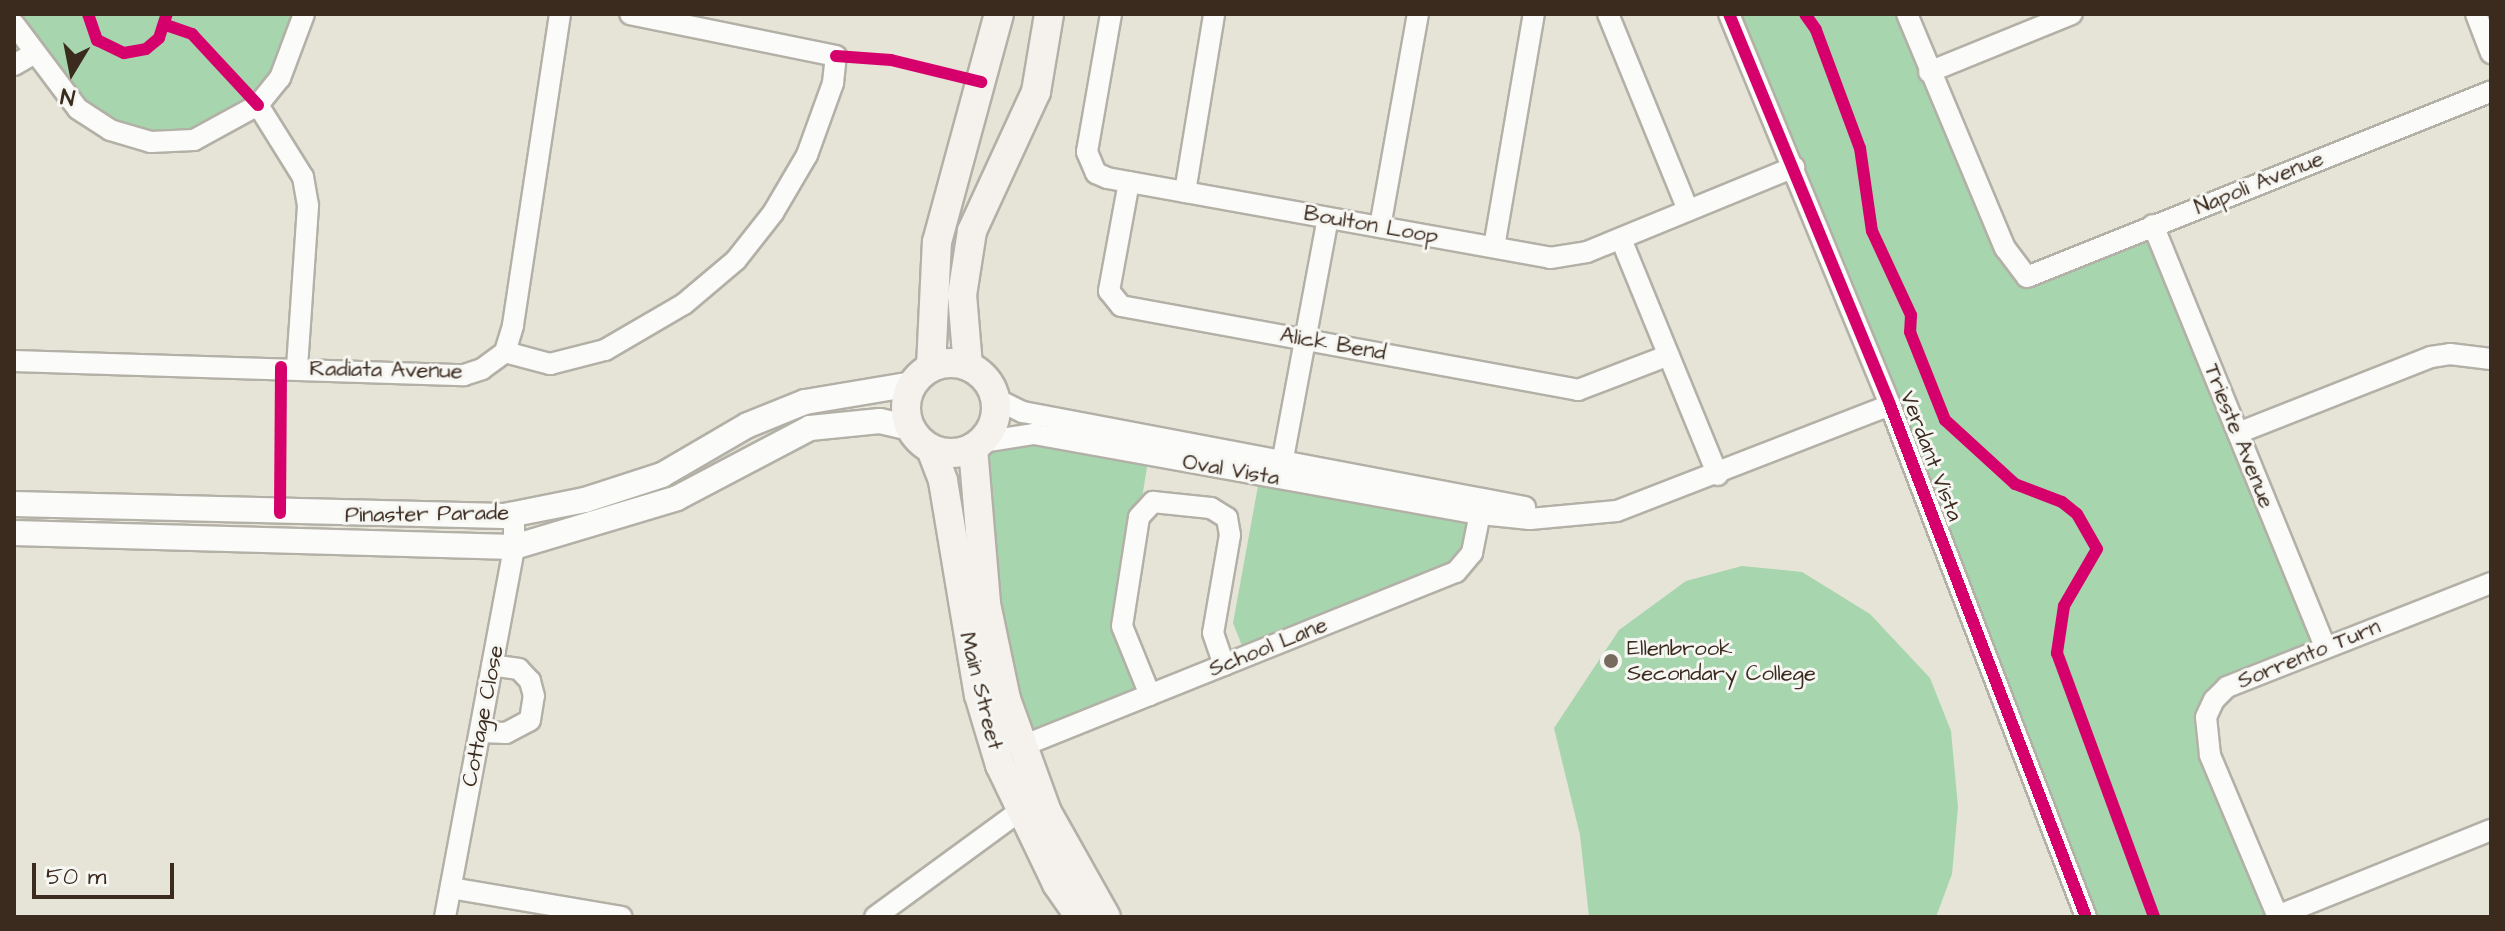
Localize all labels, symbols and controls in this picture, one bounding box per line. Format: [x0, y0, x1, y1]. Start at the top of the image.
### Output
north arrow [32, 32, 112, 112]
text: N [58, 80, 77, 113]
street label: Napoli Avenue [2191, 145, 2327, 221]
street label: Boulton Loop [1302, 200, 1440, 250]
street label: Alick Bend [1278, 322, 1388, 366]
street label: Radiata Avenue [309, 355, 463, 385]
street label: Trieste Avenue [2198, 360, 2280, 512]
street label: Verdant Vista [1894, 387, 1968, 525]
street label: Oval Vista [1181, 449, 1281, 491]
street label: Pinaster Parade [345, 499, 509, 529]
street label: School Lane [1205, 611, 1331, 683]
street label: Sorrento Turn [2234, 613, 2384, 695]
street label: Main Street [954, 629, 1008, 753]
place label: Ellenbrook Secondary College [1627, 635, 1816, 686]
street label: Cottage Close [456, 643, 510, 789]
marker: Ellenbrook Secondary College [1602, 652, 1620, 670]
scale bar [36, 847, 178, 897]
text: 50 m [46, 860, 106, 894]

